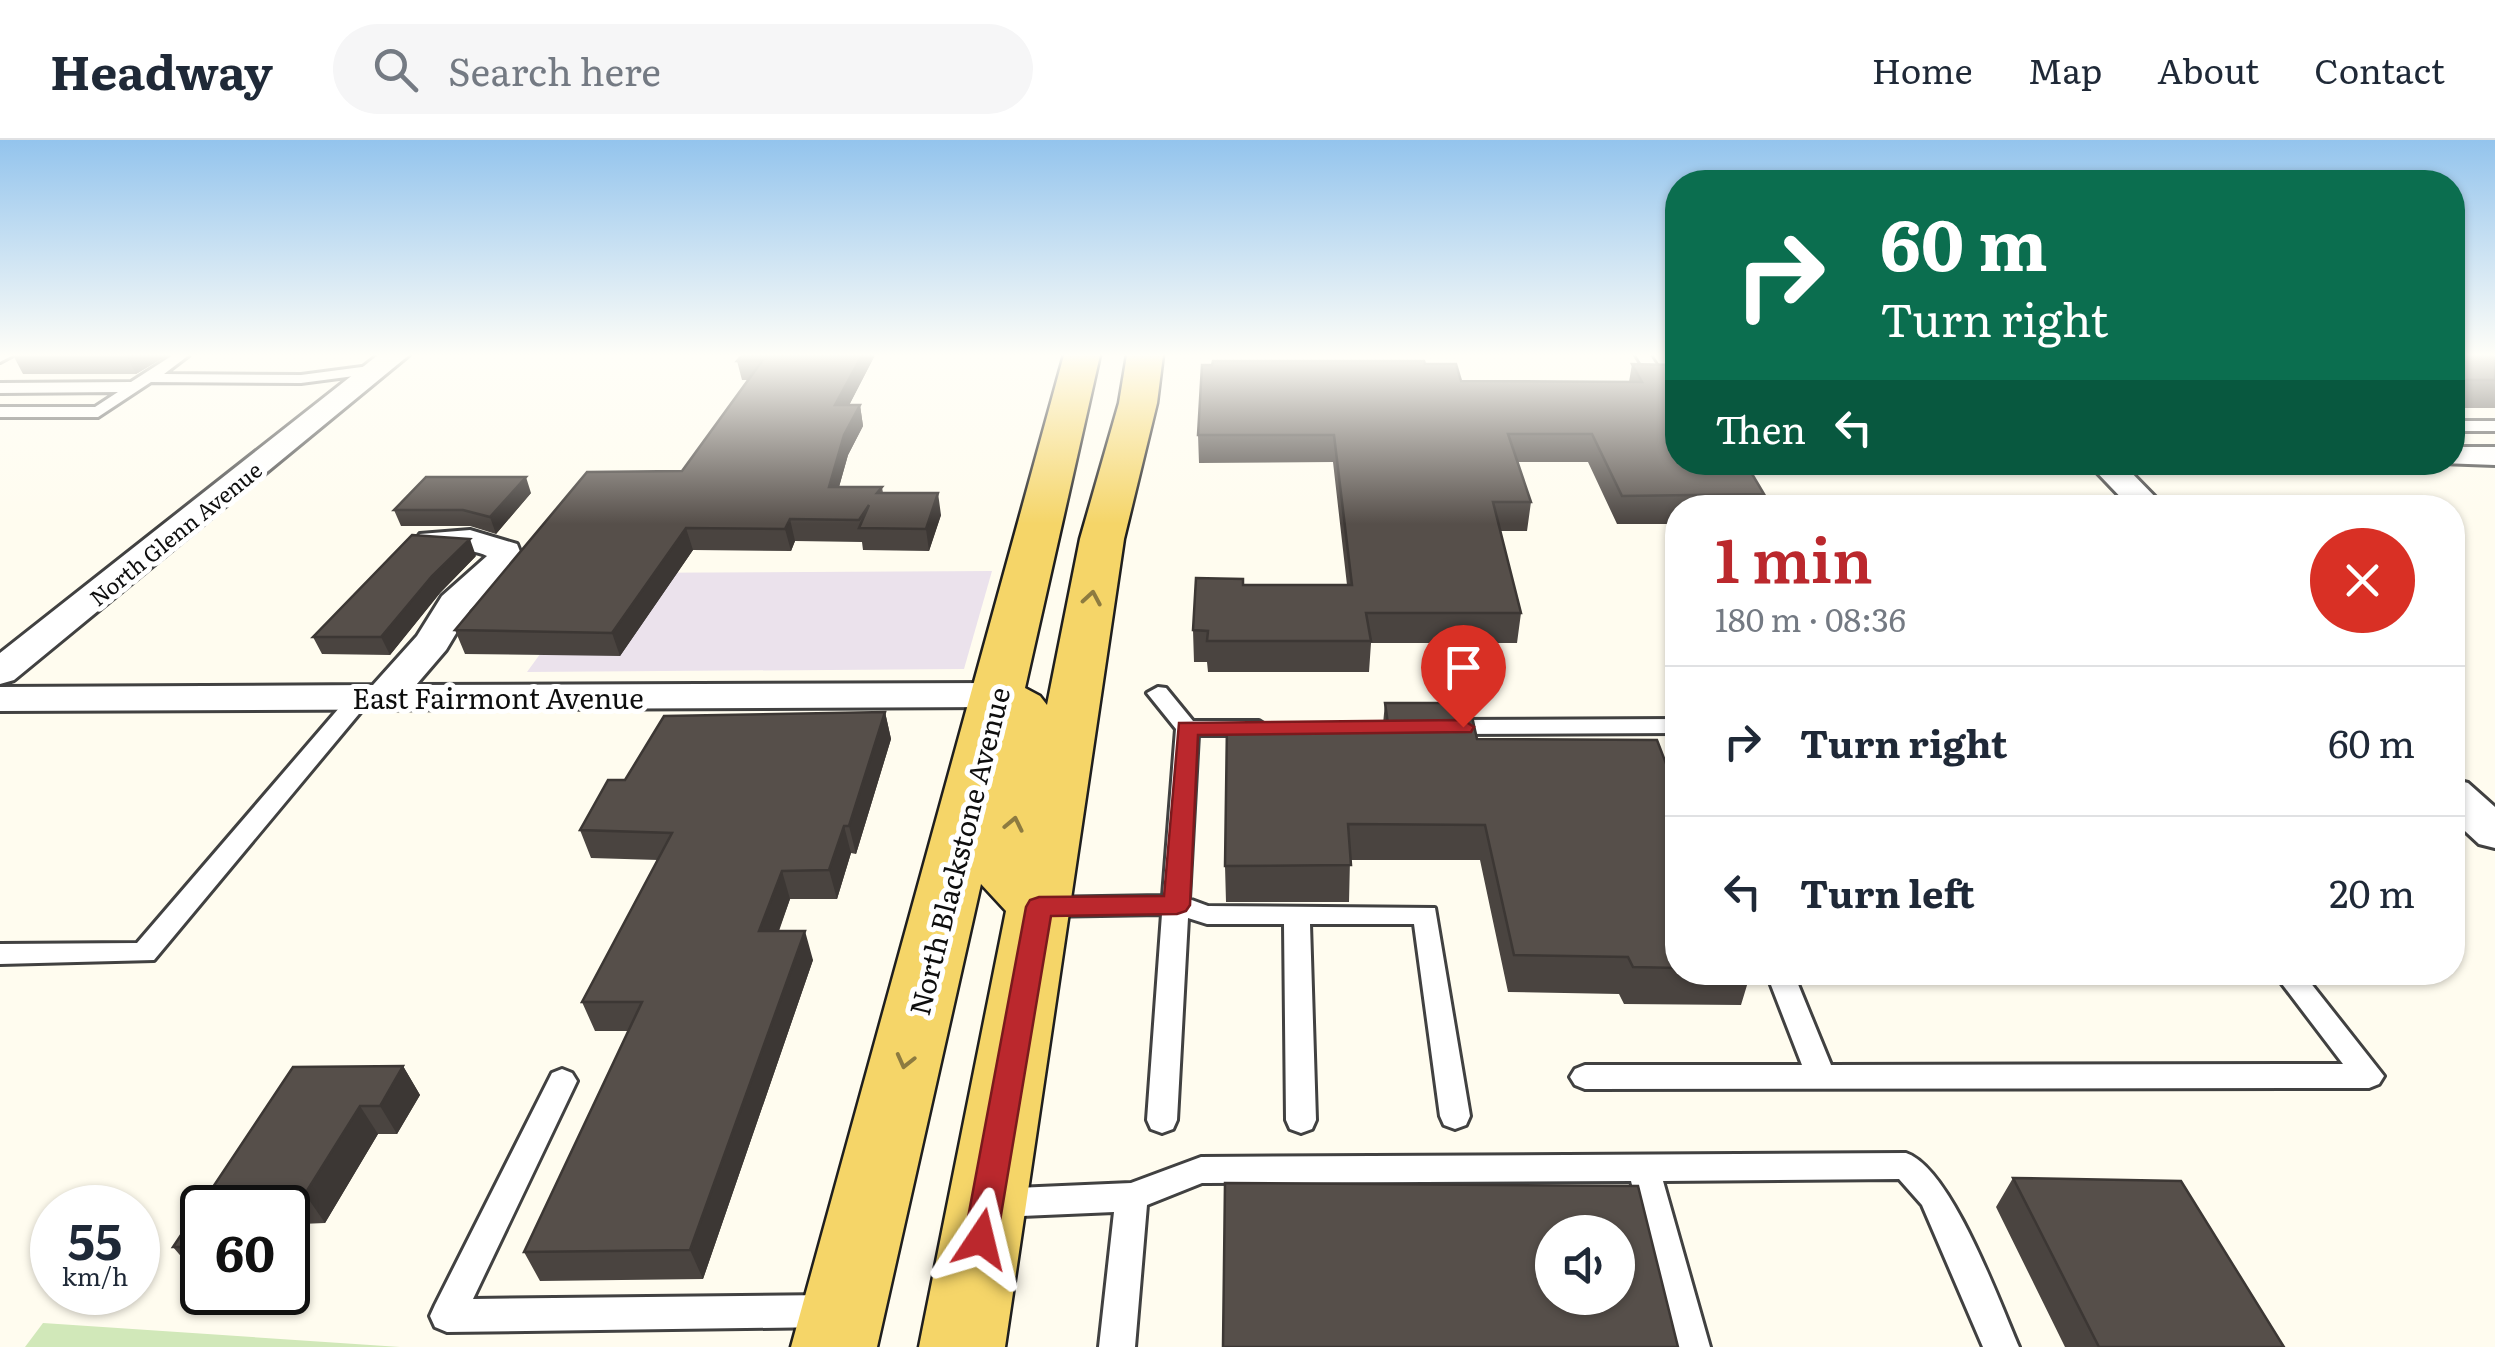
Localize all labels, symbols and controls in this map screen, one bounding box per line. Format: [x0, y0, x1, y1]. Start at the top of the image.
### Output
search box [333, 24, 1033, 114]
text: Headway [50, 34, 273, 105]
text: Search here [448, 41, 661, 98]
icon: search [368, 42, 423, 97]
text: Home [1872, 43, 1973, 95]
text: Map [2028, 43, 2102, 95]
text: About [2157, 43, 2259, 95]
text: Contact [2314, 43, 2445, 95]
text: 60 m [1880, 189, 2048, 293]
icon: right [1715, 210, 1845, 340]
text: Turn right [1880, 284, 2108, 351]
text: Then [1715, 399, 1806, 456]
icon: left [1826, 400, 1881, 455]
street label: North Glenn Avenue [82, 453, 268, 613]
text: 1 min [1715, 512, 1873, 601]
button: close [2310, 528, 2415, 633]
one-way arrow [1081, 589, 1102, 606]
text: 180 m · 08:36 [1715, 594, 1906, 642]
pin [1421, 625, 1506, 728]
icon: arrive [1436, 640, 1491, 695]
street label: East Fairmont Avenue [352, 676, 644, 718]
street label: North Blackstone Avenue [897, 682, 1019, 1020]
text: Turn right [1800, 713, 2007, 770]
text: 60 m [2328, 713, 2415, 770]
icon: right [1715, 714, 1770, 769]
one-way arrow [1002, 816, 1023, 833]
text: Turn left [1800, 863, 1975, 920]
text: 20 m [2329, 863, 2415, 920]
icon: left [1715, 864, 1770, 919]
one-way arrow [896, 1051, 917, 1069]
speed limit sign: 60 [180, 1185, 310, 1315]
position arrow [929, 1187, 1033, 1291]
text: 55 [68, 1201, 122, 1275]
map controls [1535, 1215, 1635, 1315]
button: sound [1535, 1215, 1635, 1315]
text: km/h [62, 1257, 128, 1294]

